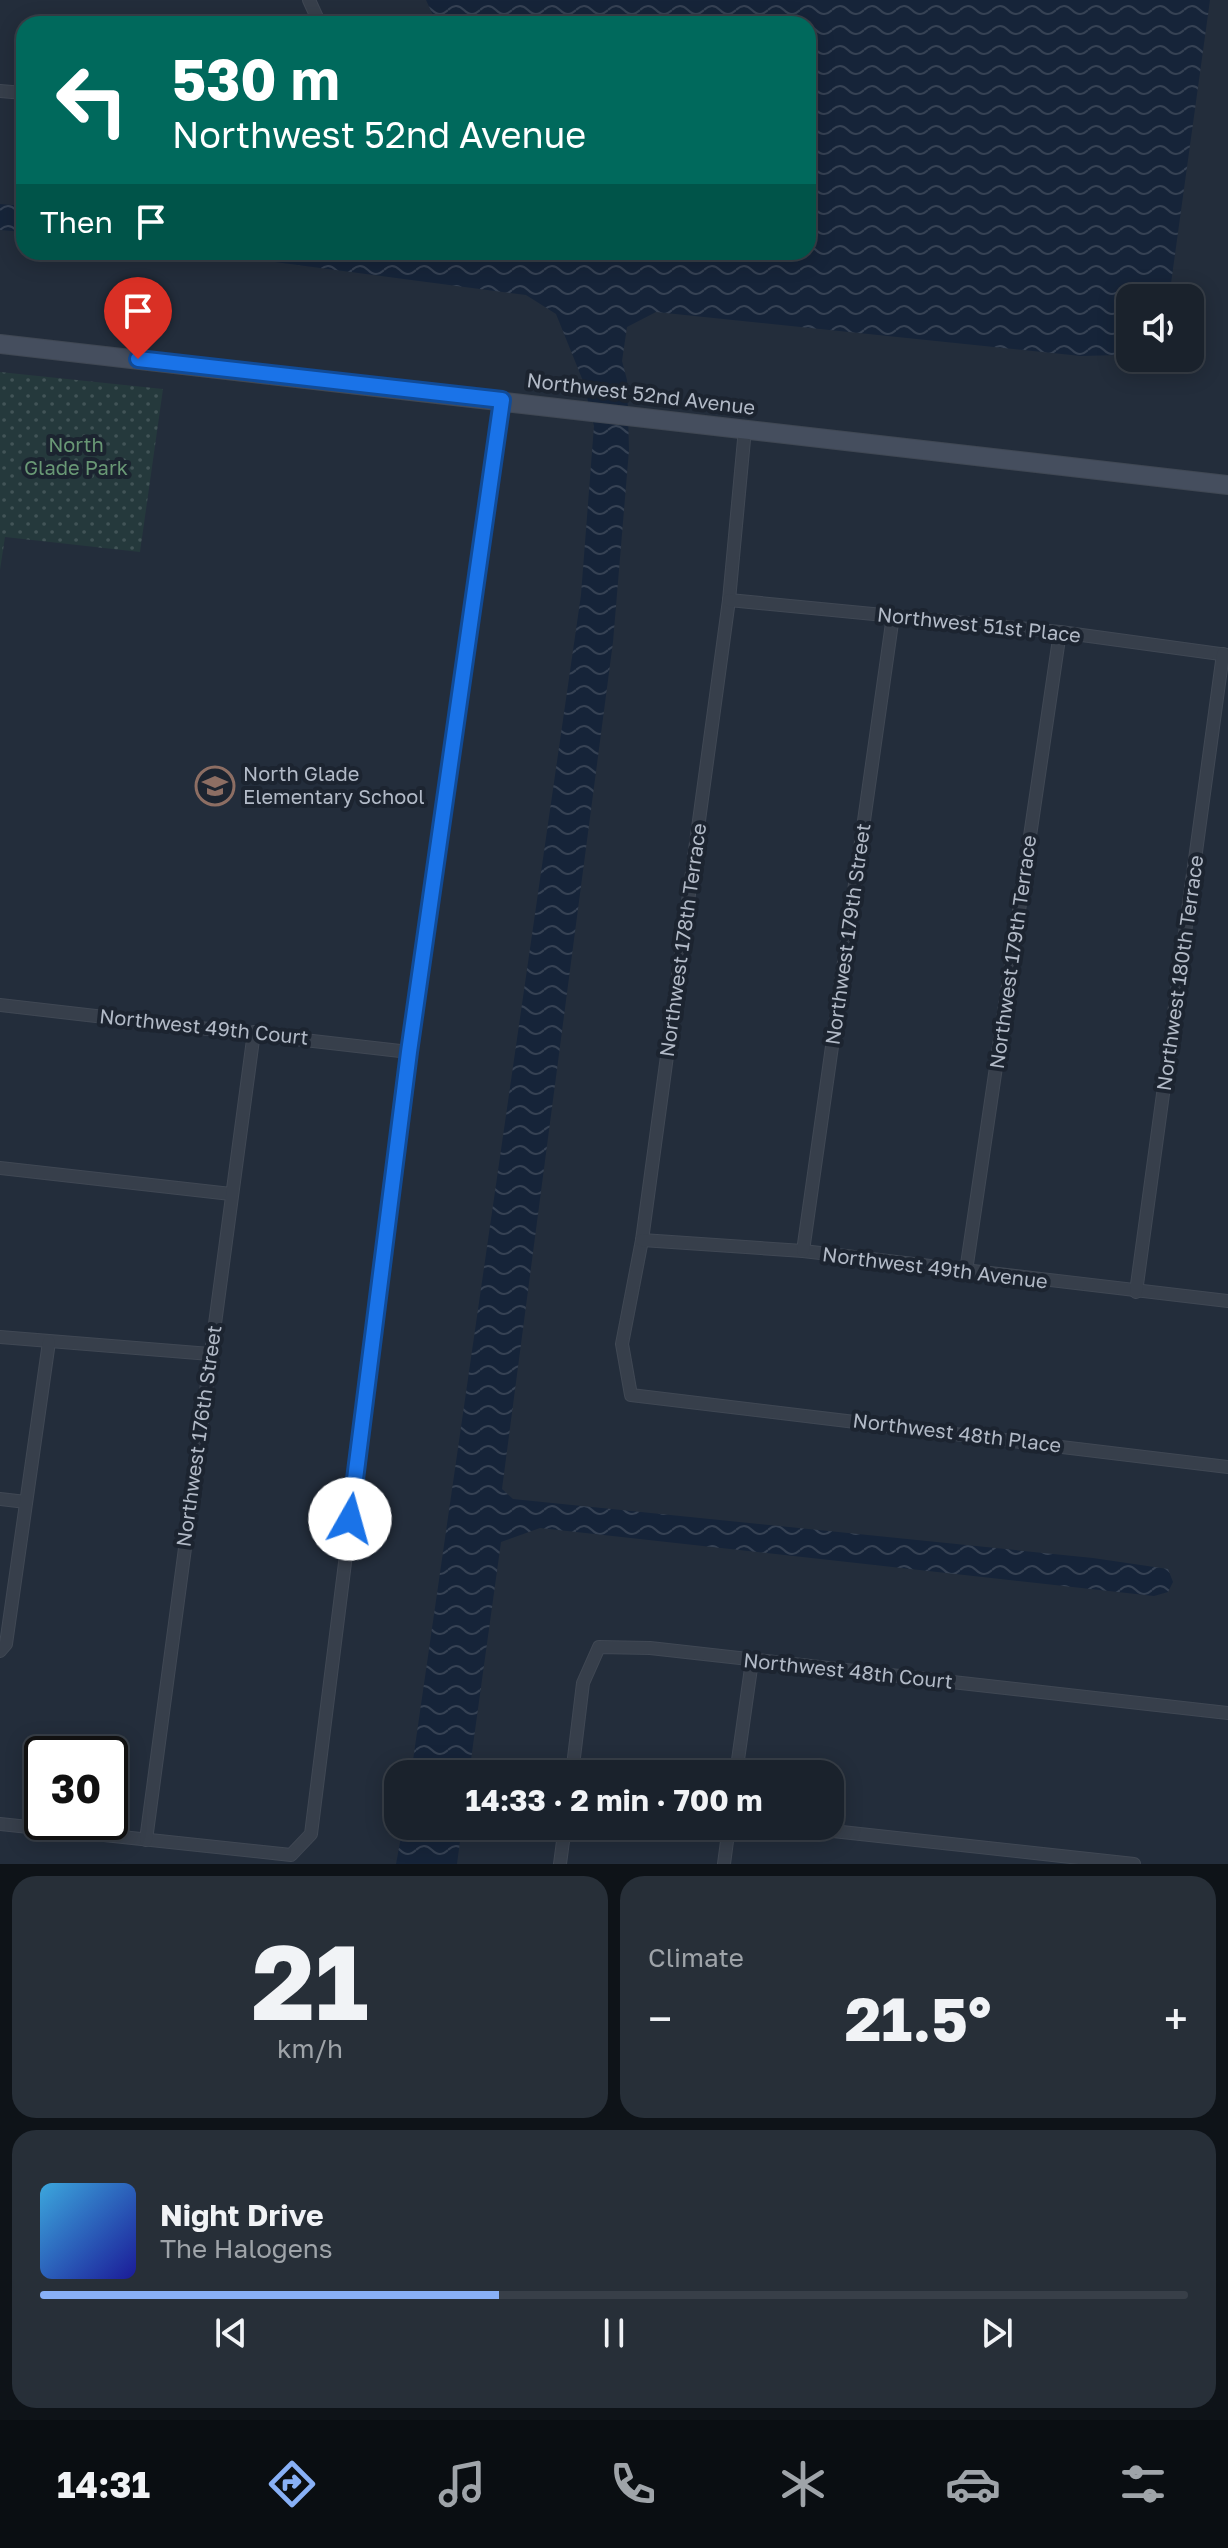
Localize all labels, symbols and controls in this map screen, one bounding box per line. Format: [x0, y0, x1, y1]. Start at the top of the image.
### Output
text: 530 m [172, 45, 340, 112]
icon: left [40, 48, 144, 152]
text: Northwest 52nd Avenue [172, 113, 586, 156]
icon: arrive [129, 200, 173, 244]
text: Then [40, 204, 113, 240]
pin [104, 277, 172, 359]
map controls [1116, 284, 1204, 372]
button: sound [1116, 284, 1204, 372]
icon: arrive [116, 289, 160, 333]
street label: Northwest 52nd Avenue [525, 367, 757, 419]
park label: North Glade Park [24, 432, 128, 479]
street label: Northwest 51st Place [876, 601, 1082, 647]
place label: North Glade Elementary School [243, 761, 425, 808]
school or university icon: North Glade Elementary School [194, 765, 236, 807]
street label: Northwest 178th Terrace [654, 821, 710, 1058]
street label: Northwest 179th Street [820, 821, 874, 1046]
street label: Northwest 179th Terrace [984, 833, 1040, 1070]
street label: Northwest 180th Terrace [1151, 853, 1207, 1092]
street label: Northwest 49th Court [98, 1003, 310, 1049]
street label: Northwest 49th Avenue [821, 1241, 1049, 1293]
street label: Northwest 176th Street [171, 1323, 225, 1548]
street label: Northwest 48th Place [852, 1407, 1063, 1457]
position arrow [308, 1477, 392, 1561]
street label: Northwest 48th Court [742, 1647, 954, 1693]
speed limit sign: 30 [24, 1736, 128, 1840]
text: 14:33 · 2 min · 700 m [465, 1782, 763, 1818]
text: 21 [251, 1918, 369, 2043]
text: Climate [648, 1942, 744, 1973]
text: 21.5° [845, 1982, 991, 2054]
text: − [648, 1992, 672, 2045]
text: + [1164, 1992, 1188, 2045]
text: km/h [277, 2033, 343, 2064]
text: Night Drive [160, 2197, 324, 2233]
text: The Halogens [160, 2233, 333, 2264]
icon: previous [209, 2311, 253, 2355]
icon: pause [592, 2311, 636, 2355]
icon: next [975, 2311, 1019, 2355]
icon: directions [264, 2456, 320, 2512]
icon: music [434, 2456, 490, 2512]
icon: phone [605, 2456, 661, 2512]
icon: climate [775, 2456, 831, 2512]
icon: car [945, 2456, 1001, 2512]
icon: filters [1115, 2456, 1171, 2512]
text: 14:31 [57, 2463, 150, 2506]

